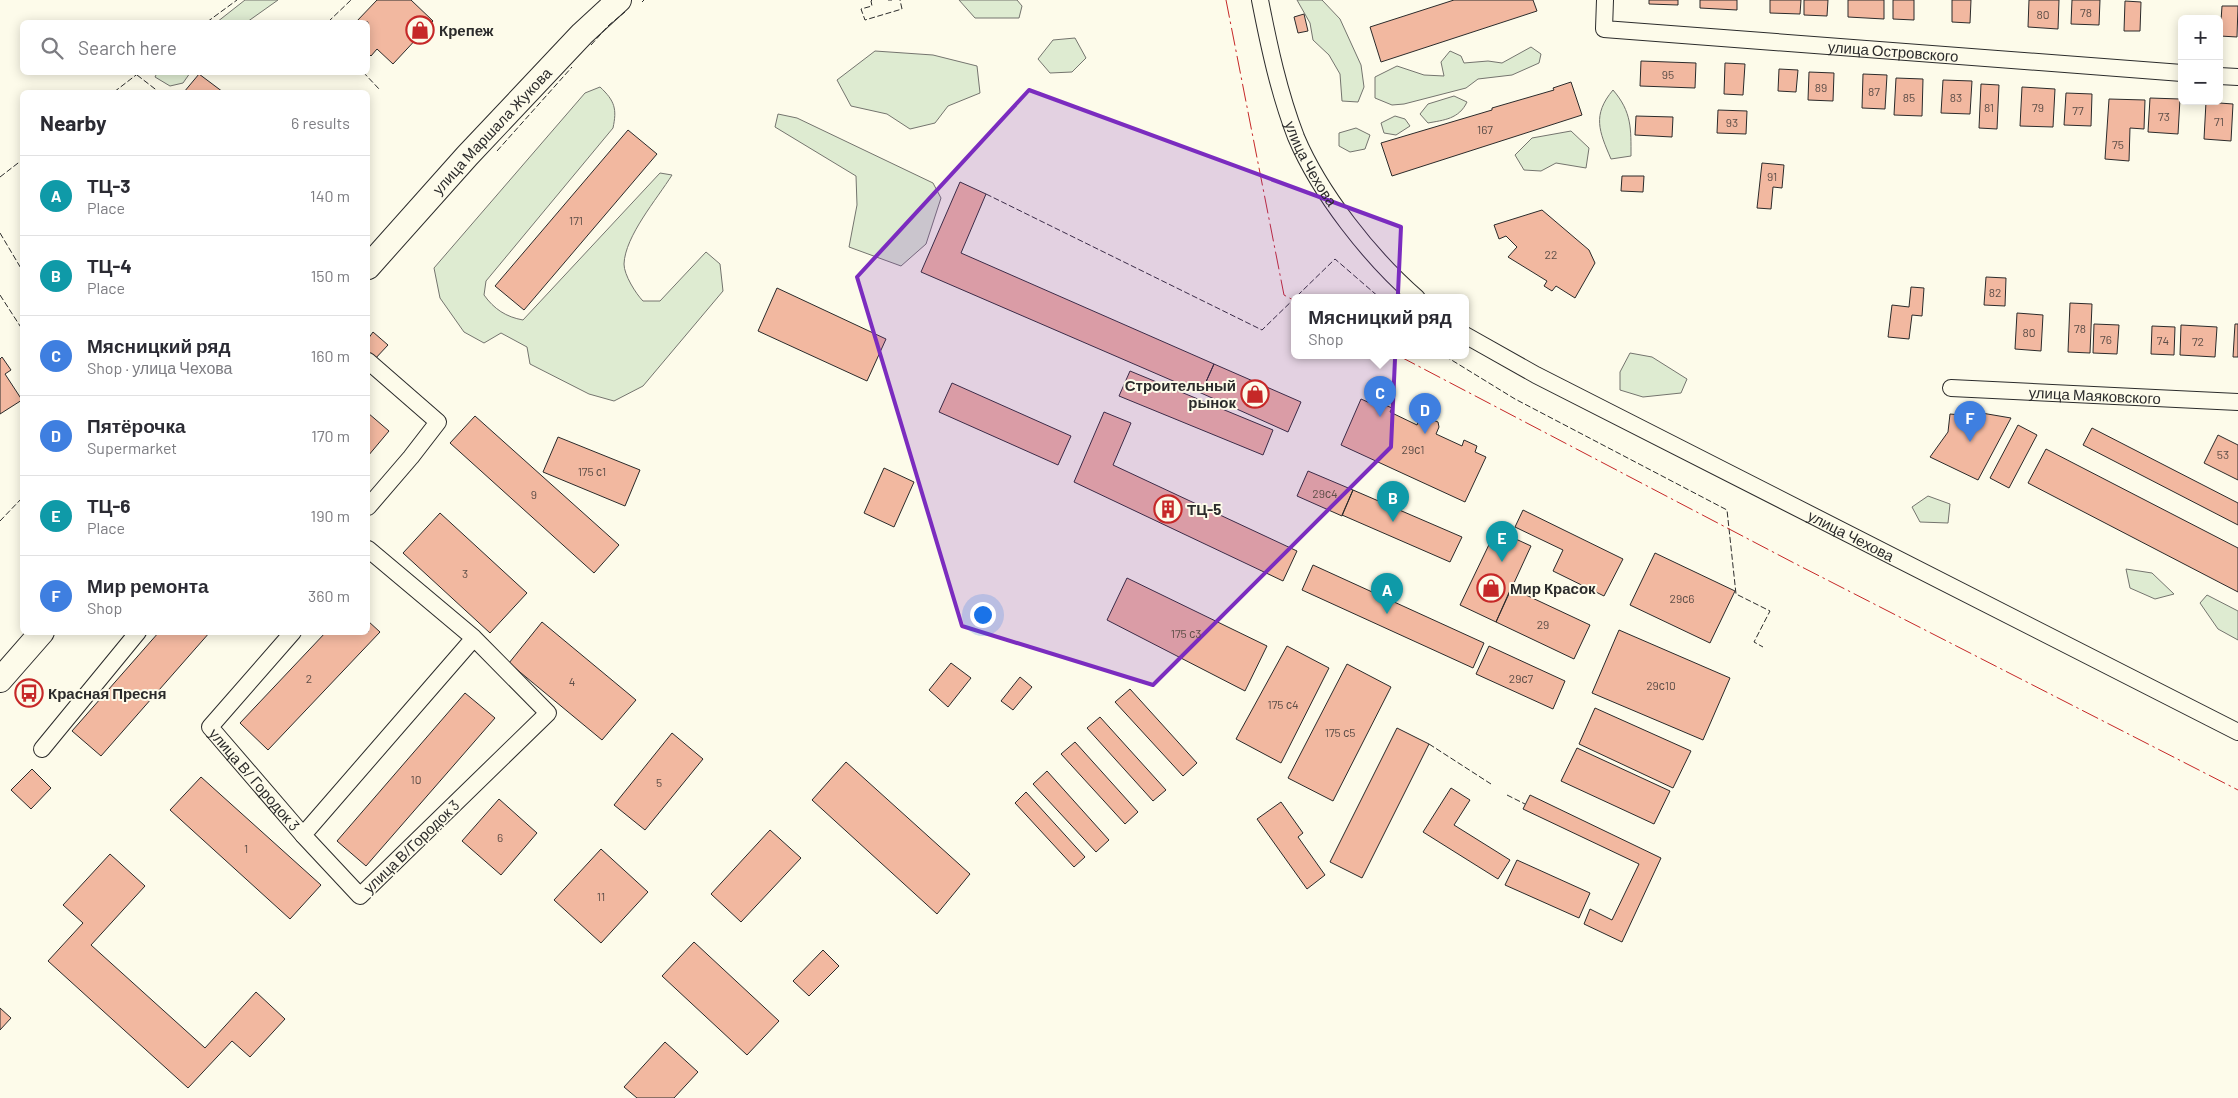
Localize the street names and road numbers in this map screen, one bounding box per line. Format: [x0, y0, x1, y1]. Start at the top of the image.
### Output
street label: улица Островского [1827, 37, 1959, 65]
street label: улица Маршала Жукова [428, 63, 555, 198]
street label: улица Чехова [1282, 118, 1342, 210]
street label: улица Маяковского [2028, 383, 2161, 407]
street label: улица Чехова [1805, 506, 1898, 565]
street label: улица В/ Городок 3 [206, 724, 304, 834]
street label: улица В/Городок 3 [359, 796, 463, 896]

